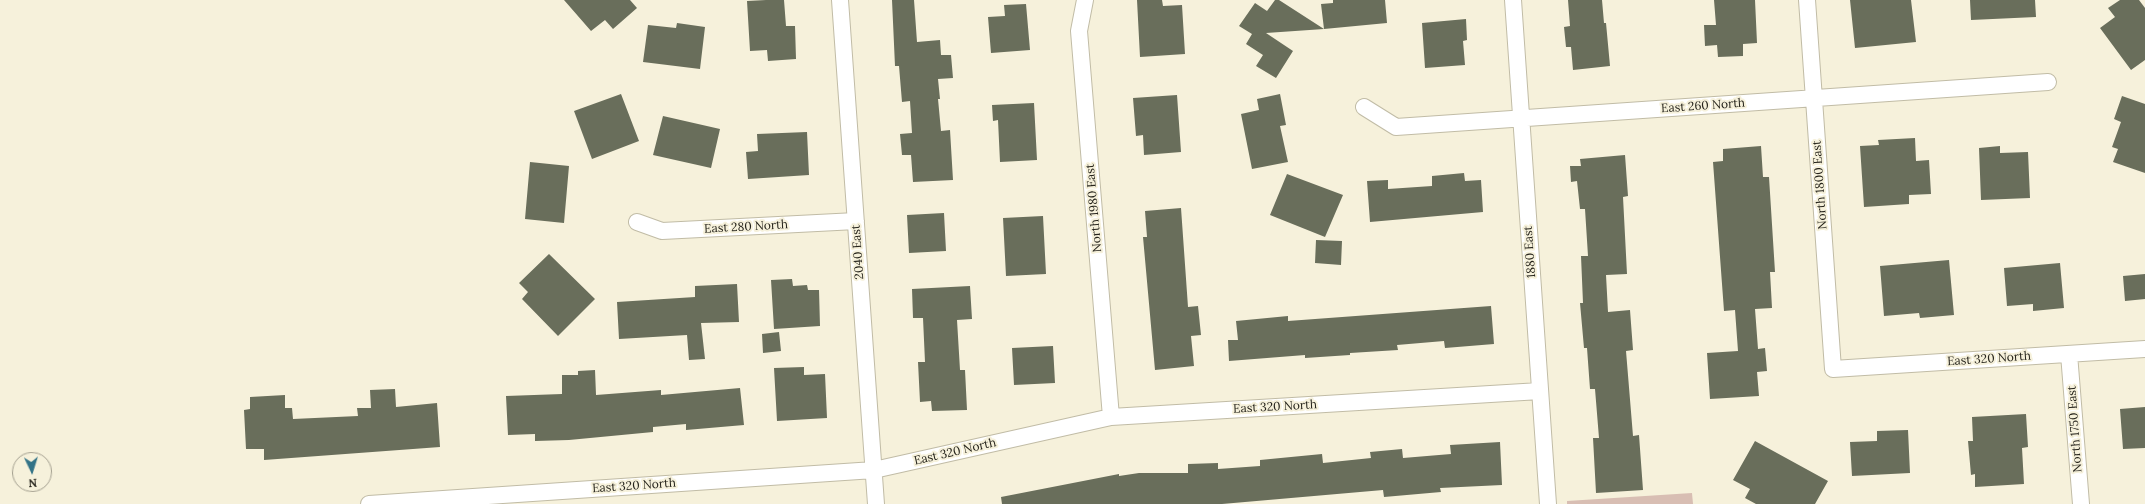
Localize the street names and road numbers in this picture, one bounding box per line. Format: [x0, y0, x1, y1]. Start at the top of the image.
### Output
street label: East 260 North [1661, 96, 1745, 116]
street label: North 1800 East [1810, 140, 1830, 230]
street label: North 1980 East [1083, 163, 1105, 253]
street label: East 280 North [704, 218, 788, 236]
street label: 2040 East [849, 224, 867, 280]
street label: 1880 East [1521, 225, 1539, 279]
street label: East 320 North [1947, 349, 2031, 369]
street label: North 1750 East [2065, 385, 2085, 473]
street label: East 320 North [1233, 398, 1317, 416]
street label: East 320 North [913, 436, 997, 468]
street label: East 320 North [592, 476, 676, 496]

